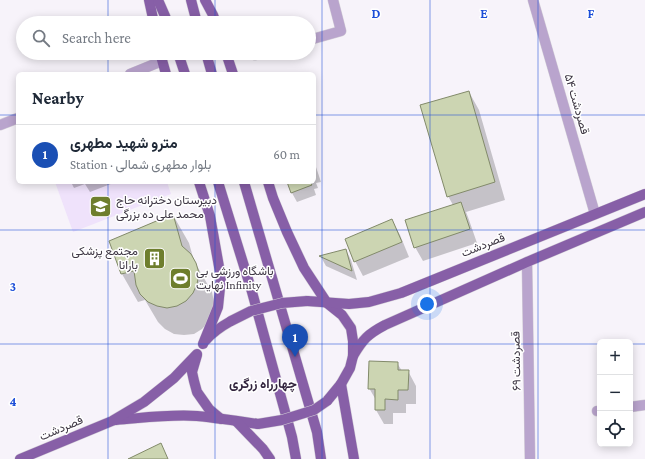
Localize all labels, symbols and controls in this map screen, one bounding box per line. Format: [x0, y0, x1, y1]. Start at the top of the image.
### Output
text: D [372, 6, 381, 21]
text: E [480, 6, 488, 21]
text: F [588, 6, 595, 21]
search box [16, 16, 316, 60]
icon: search [30, 27, 52, 49]
text: Search here [62, 30, 131, 46]
street label: ۵۴ قصردشت [561, 72, 592, 136]
text: Nearby [32, 89, 84, 108]
text: مترو شهید مطهری [70, 135, 178, 151]
text: 1 [43, 147, 47, 162]
text: 60 m [273, 147, 300, 162]
text: Station · بلوار مطهرى شمالى [70, 157, 211, 172]
place label: دبیرستان دخترانه حاج محمد علی ده بزرگی [116, 193, 217, 222]
school or university icon: دبیرستان دخترانه حاج محمد علی ده بزرگی [88, 194, 114, 220]
street label: قصردشت [459, 230, 507, 261]
place label: مجتمع پزشکی بارانا [72, 244, 138, 273]
building icon: مجتمع پزشکی بارانا [141, 245, 167, 271]
place label: باشگاه ورزشی بی نهایت Infinity [196, 264, 274, 293]
sports icon: باشگاه ورزشی بی نهایت Infinity [167, 265, 193, 291]
text: 3 [10, 279, 16, 294]
your location [417, 294, 437, 314]
pin: 1 [282, 324, 308, 357]
street label: ۶۹ قصردشت [508, 331, 525, 391]
map controls [597, 339, 633, 447]
button: + [597, 339, 633, 375]
button: − [597, 375, 633, 411]
district label: چهارراه زرگری [229, 376, 297, 393]
text: 4 [9, 394, 17, 409]
button: locate [597, 411, 633, 447]
street label: قصردشت [37, 413, 85, 444]

